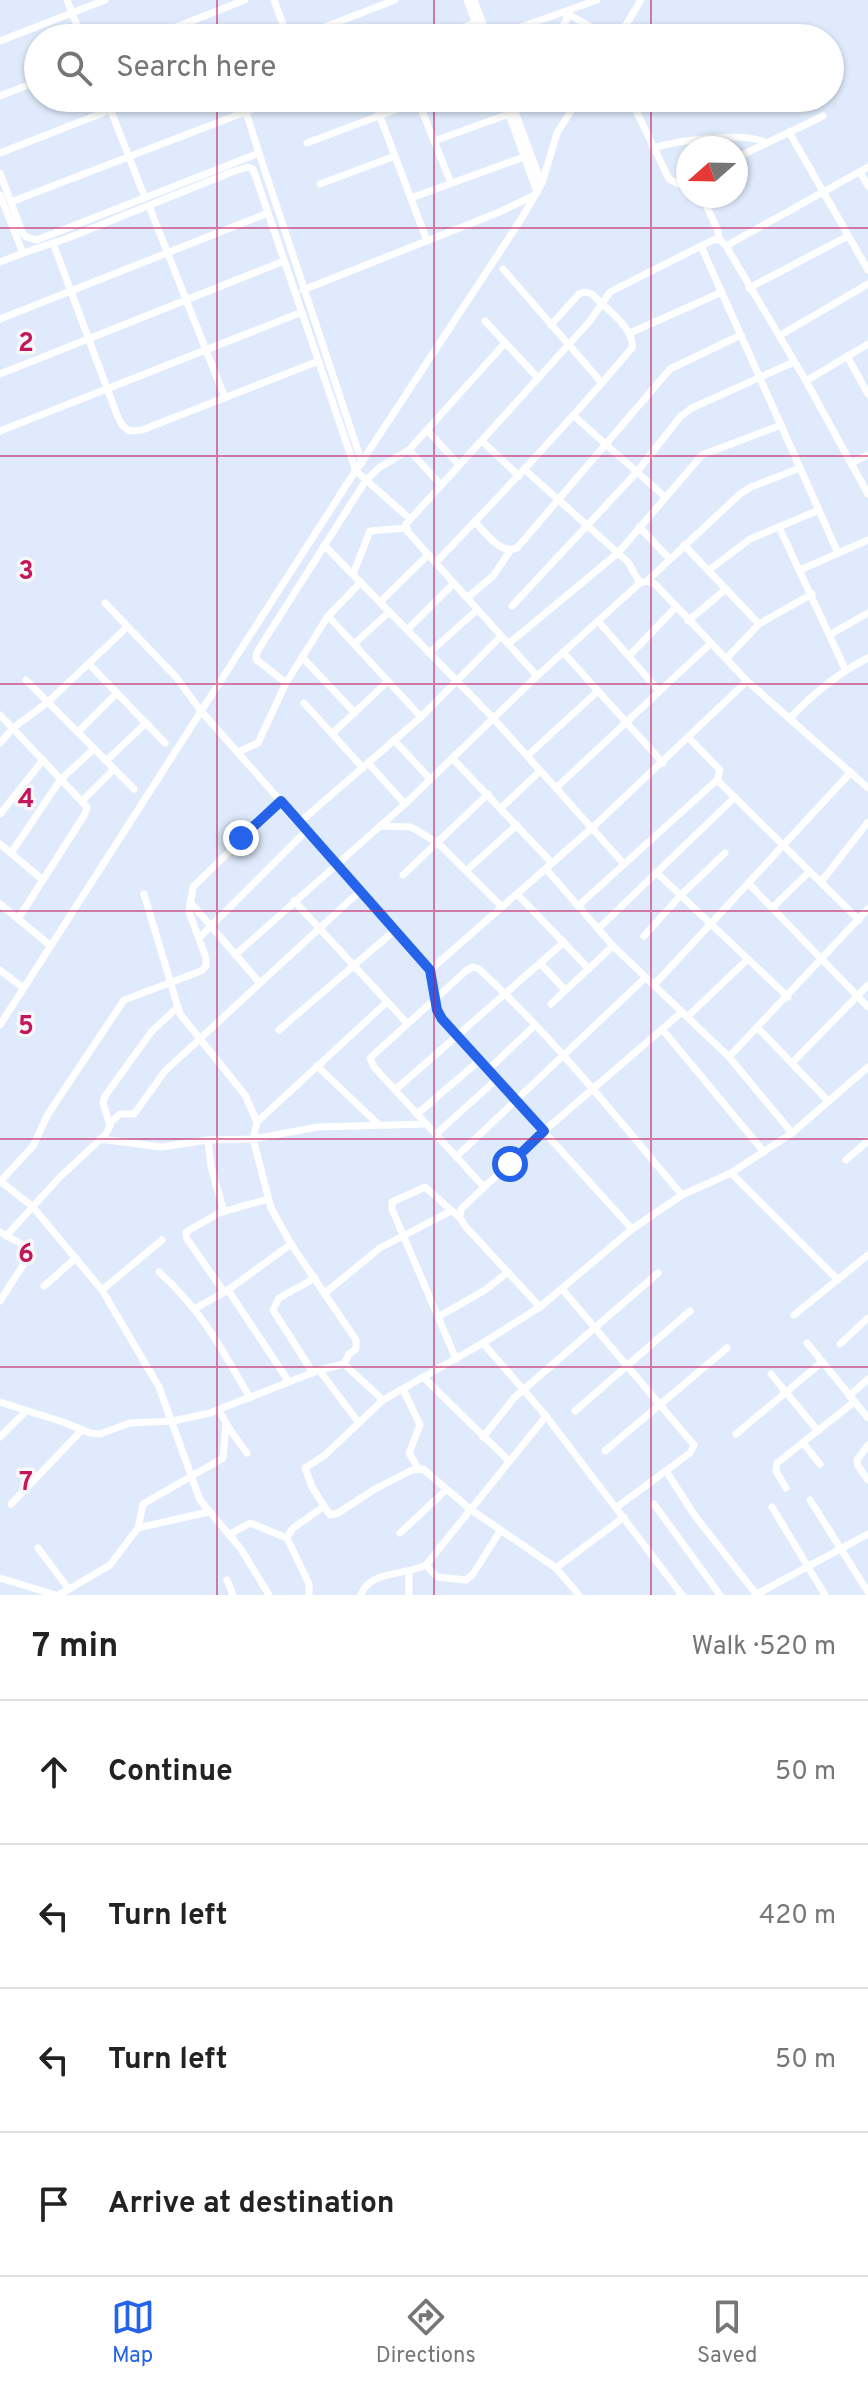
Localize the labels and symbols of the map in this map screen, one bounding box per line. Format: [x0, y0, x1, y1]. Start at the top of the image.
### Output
north arrow [676, 136, 748, 208]
text: 2 [18, 328, 34, 361]
text: 3 [18, 556, 34, 589]
text: 4 [18, 784, 34, 817]
route end [223, 820, 259, 856]
text: 5 [18, 1011, 34, 1044]
route start [492, 1146, 528, 1182]
text: 6 [18, 1239, 34, 1272]
text: 7 [19, 1467, 33, 1500]

